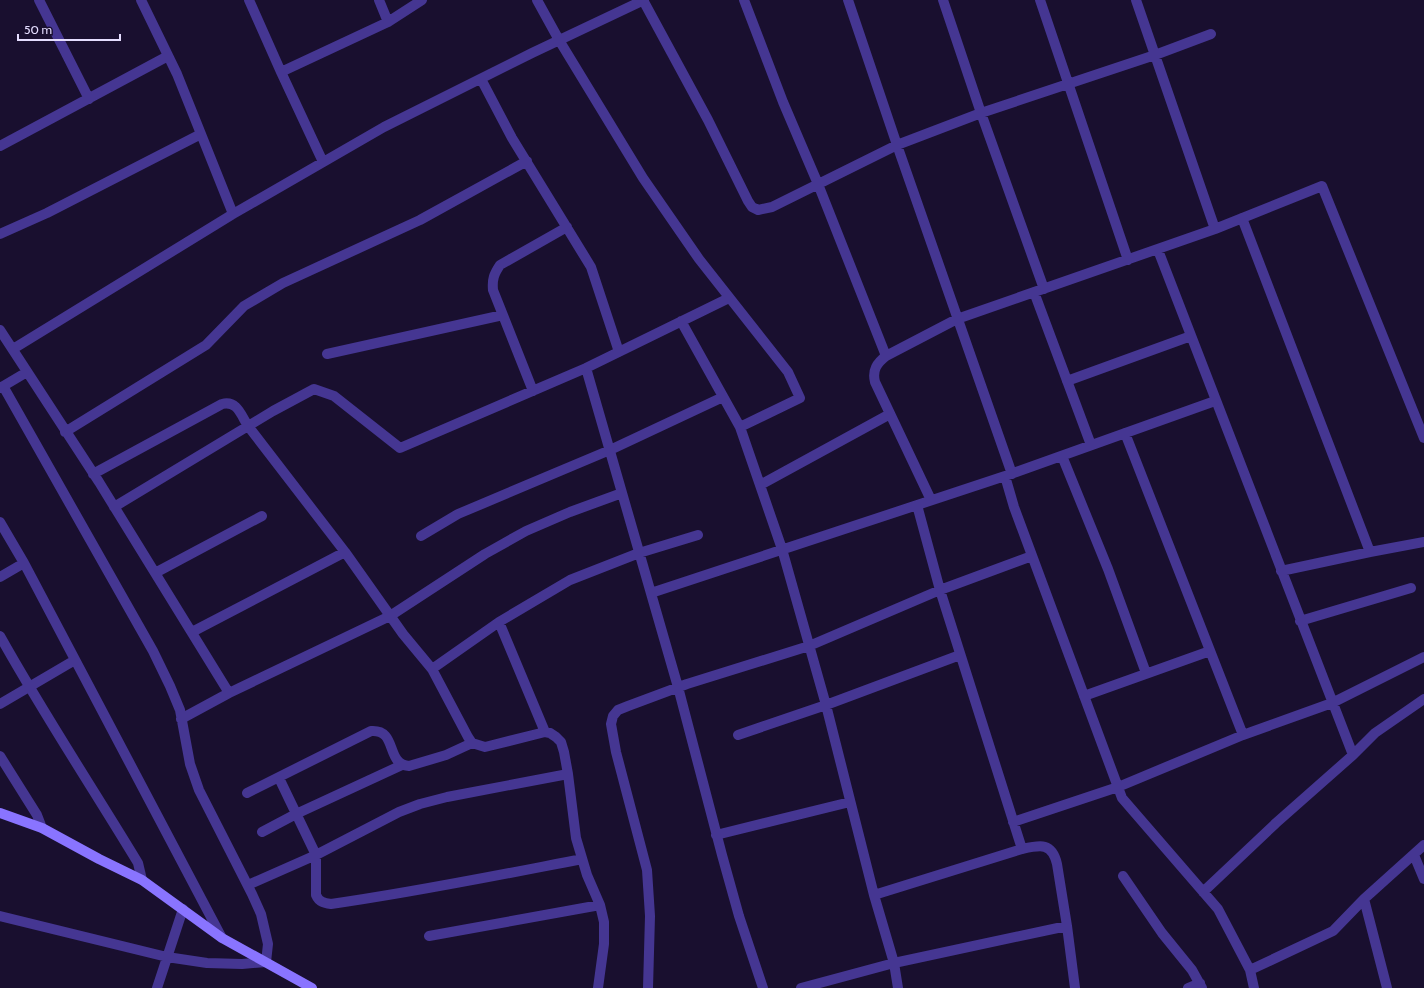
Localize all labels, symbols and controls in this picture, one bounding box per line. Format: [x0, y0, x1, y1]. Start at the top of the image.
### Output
scale bar [18, 16, 120, 42]
text: 50 m [24, 22, 52, 37]

